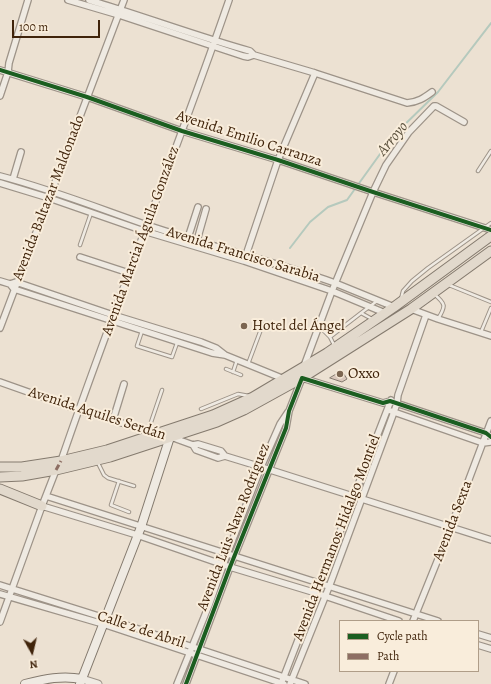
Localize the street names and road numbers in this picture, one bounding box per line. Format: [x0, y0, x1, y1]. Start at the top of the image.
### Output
street label: Avenida Emilio Carranza [174, 107, 324, 171]
street label: Avenida Baltazar Maldonado [9, 113, 89, 283]
street label: Avenida Marcial Águila González [98, 144, 184, 338]
street label: Avenida Francisco Sarabia [164, 223, 322, 287]
street label: Avenida Aquiles Serdán [26, 383, 168, 445]
street label: Avenida Hermanos Hidalgo Montiel [289, 432, 385, 644]
street label: Avenida Luis Nava Rodríguez [194, 441, 274, 613]
street label: Avenida Sexta [429, 478, 477, 564]
street label: Calle 2 de Abril [95, 607, 187, 653]

